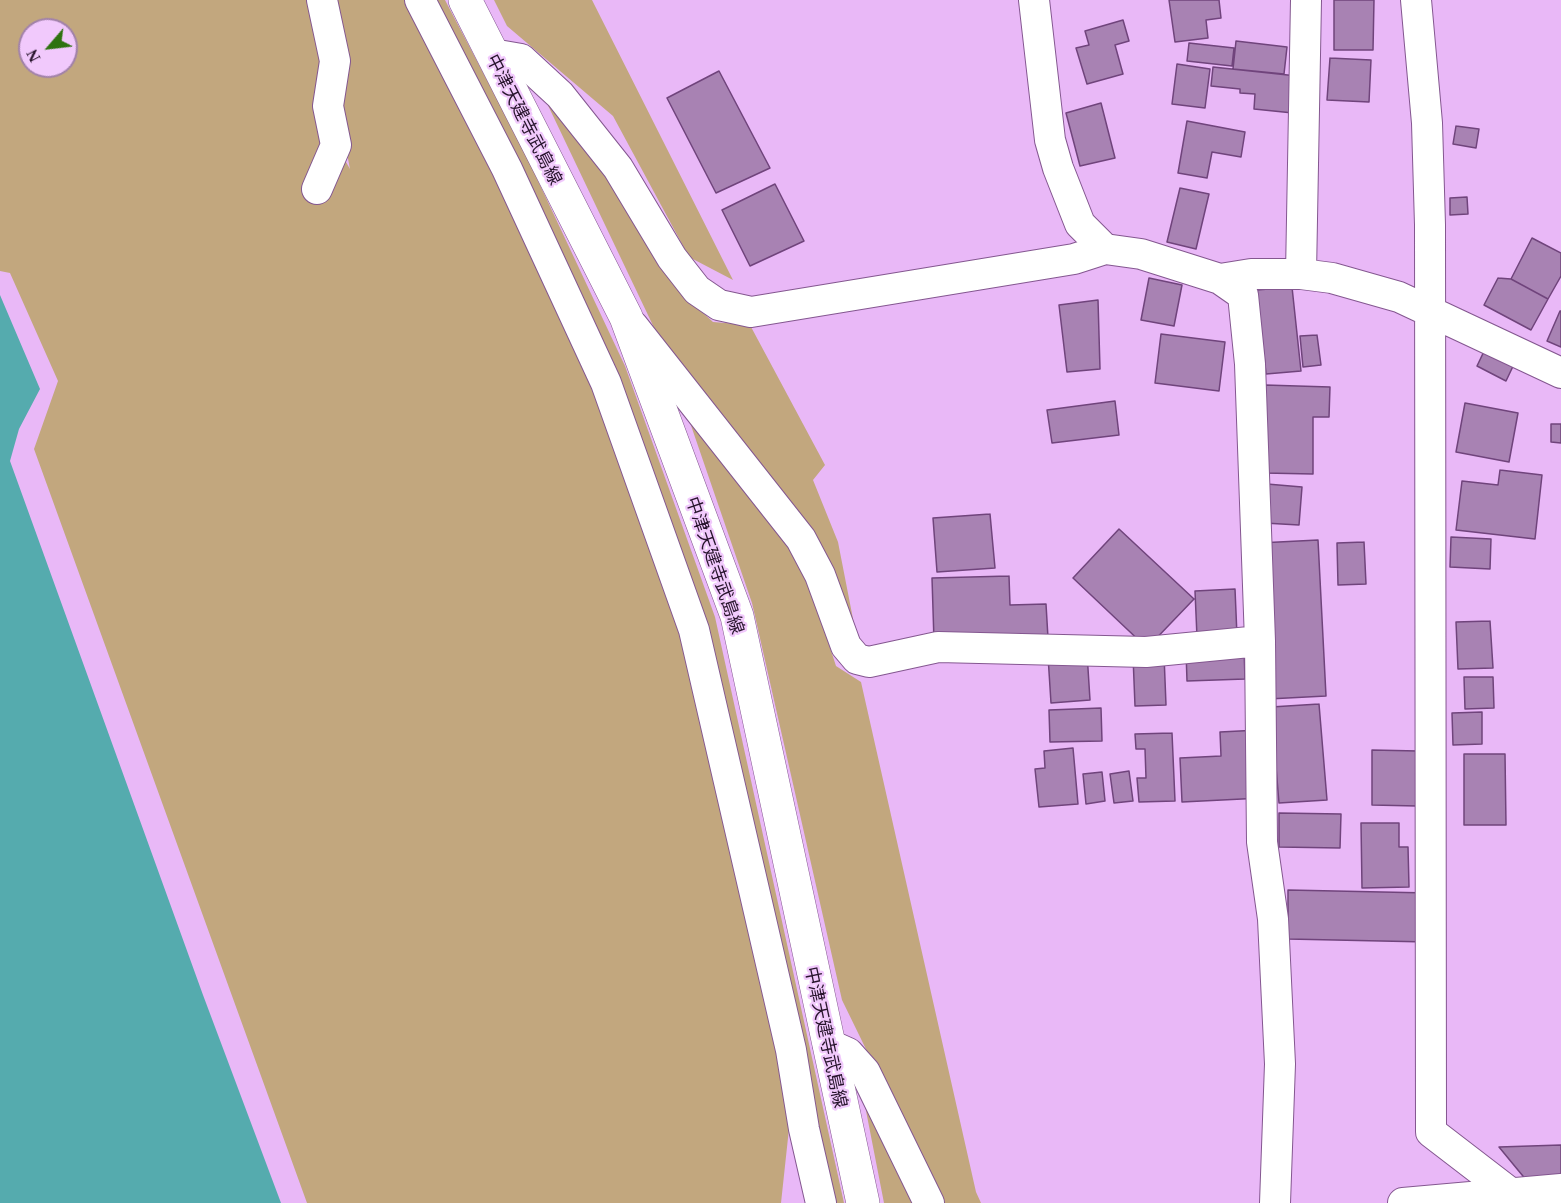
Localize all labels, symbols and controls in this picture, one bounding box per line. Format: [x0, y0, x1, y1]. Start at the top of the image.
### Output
north arrow [18, 18, 78, 78]
text: N [23, 47, 44, 65]
street label: 中津天建寺武島線 [483, 50, 567, 188]
street label: 中津天建寺武島線 [682, 493, 750, 637]
street label: 中津天建寺武島線 [801, 964, 853, 1110]

